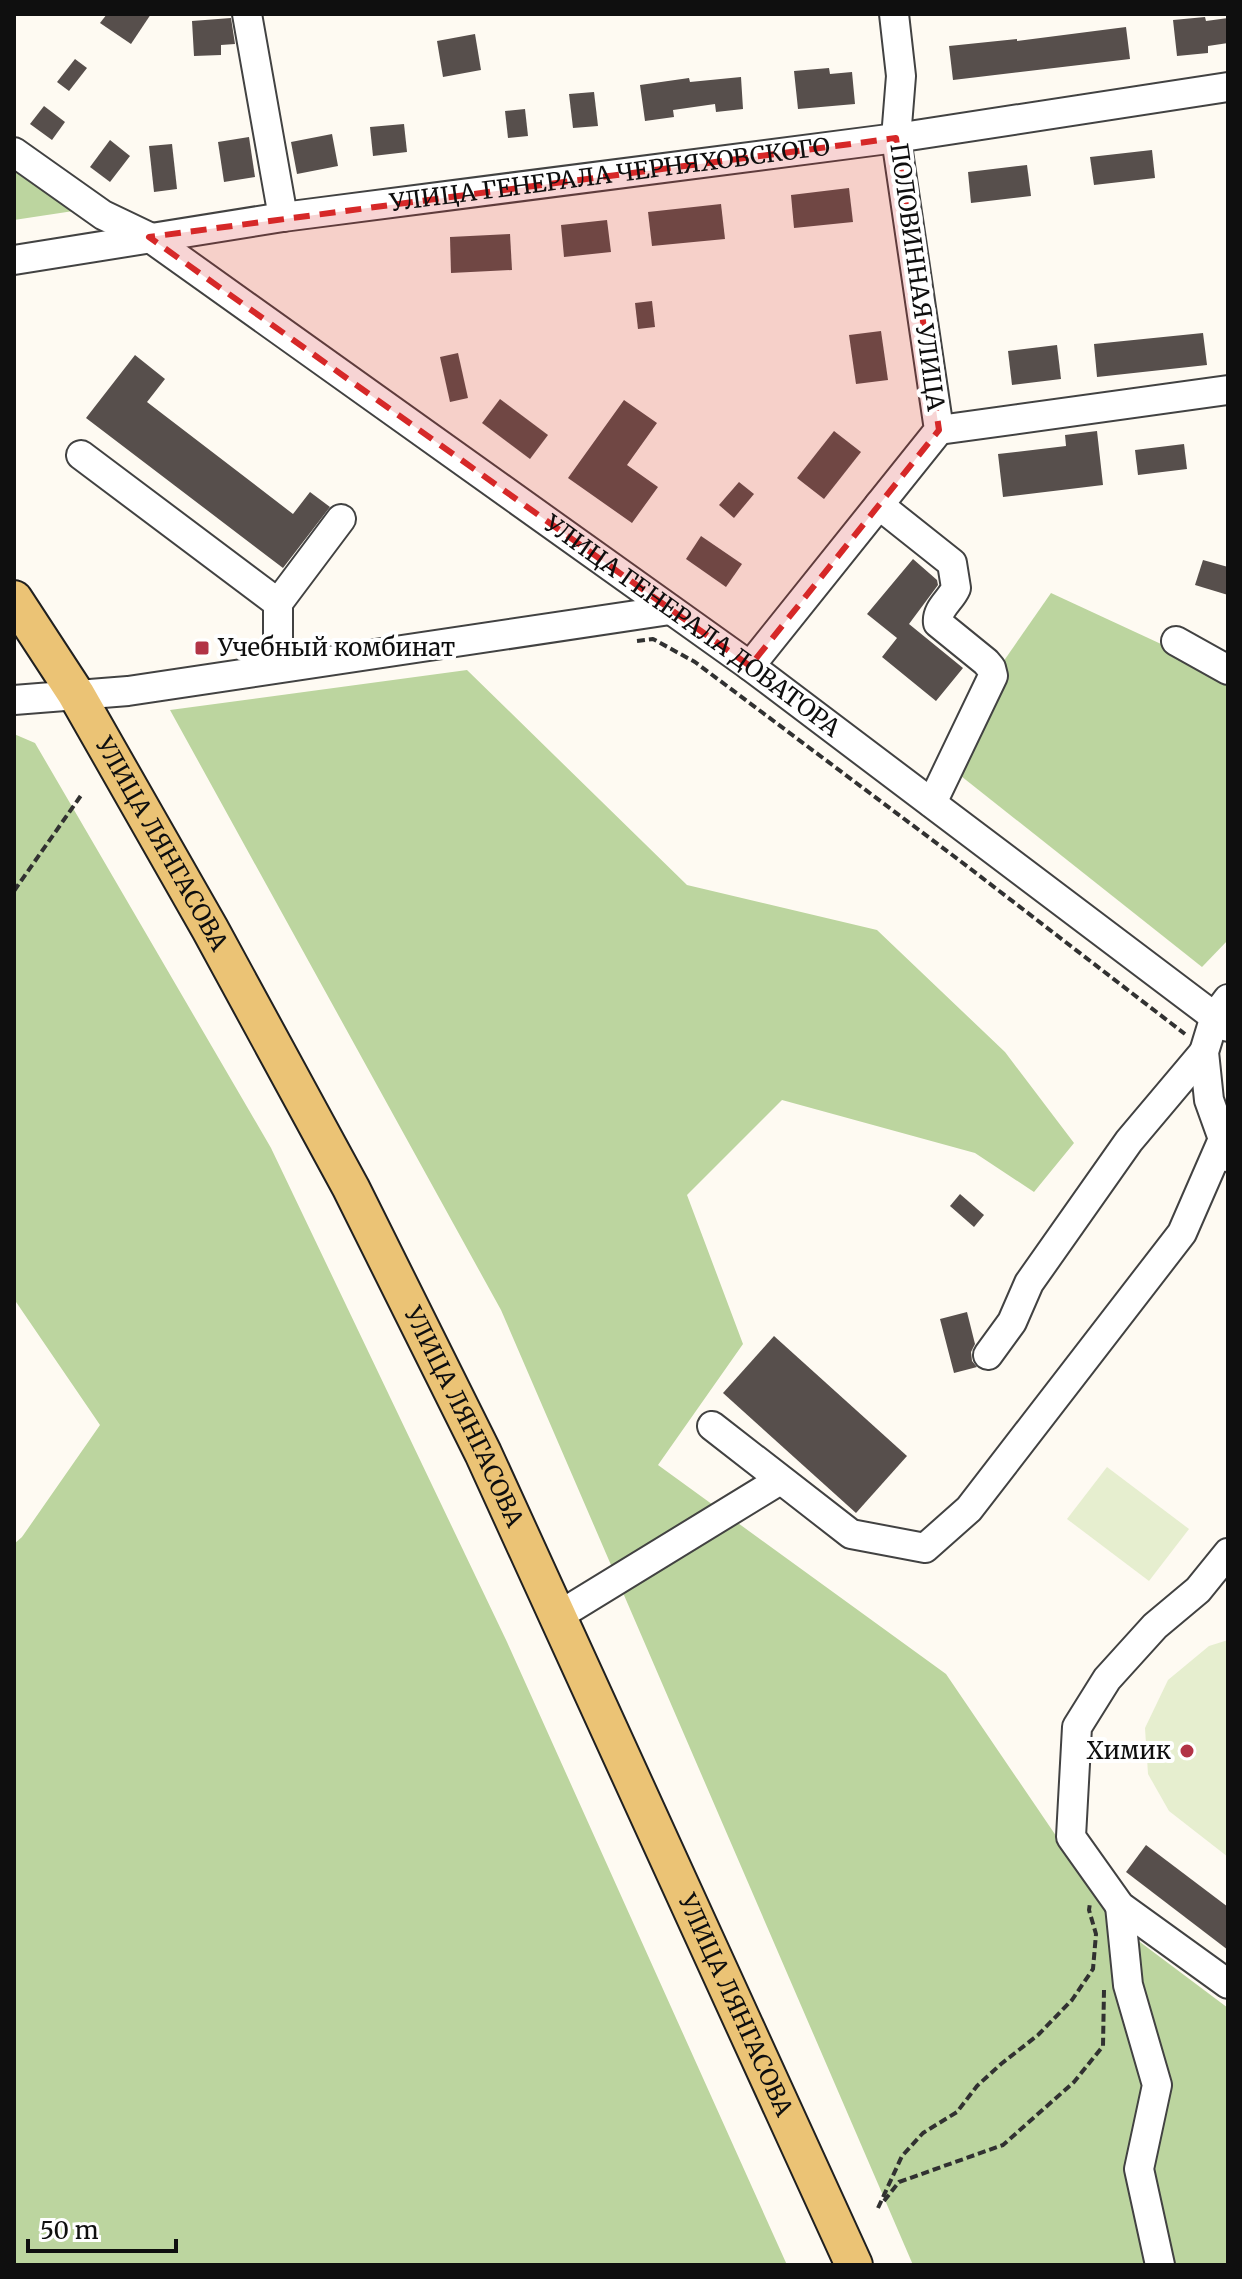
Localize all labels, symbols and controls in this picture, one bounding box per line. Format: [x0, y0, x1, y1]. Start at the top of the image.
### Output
street label: УЛИЦА ГЕНЕРАЛА ЧЕРНЯХОВСКОГО [387, 131, 832, 218]
street label: ПОЛОВИННАЯ УЛИЦА [883, 141, 952, 414]
street label: УЛИЦА ГЕНЕРАЛА ДОВАТОРА [537, 507, 847, 744]
place label: Учебный комбинат [217, 632, 455, 663]
marker: Учебный комбинат [193, 639, 211, 657]
street label: УЛИЦА ЛЯНГАСОВА [88, 730, 235, 957]
street label: УЛИЦА ЛЯНГАСОВА [397, 1300, 531, 1533]
place label: Химик [1086, 1735, 1171, 1766]
marker: Химик [1178, 1742, 1196, 1760]
street label: УЛИЦА ЛЯНГАСОВА [671, 1888, 800, 2122]
scale bar [28, 2203, 176, 2253]
text: 50 m [40, 2215, 99, 2246]

